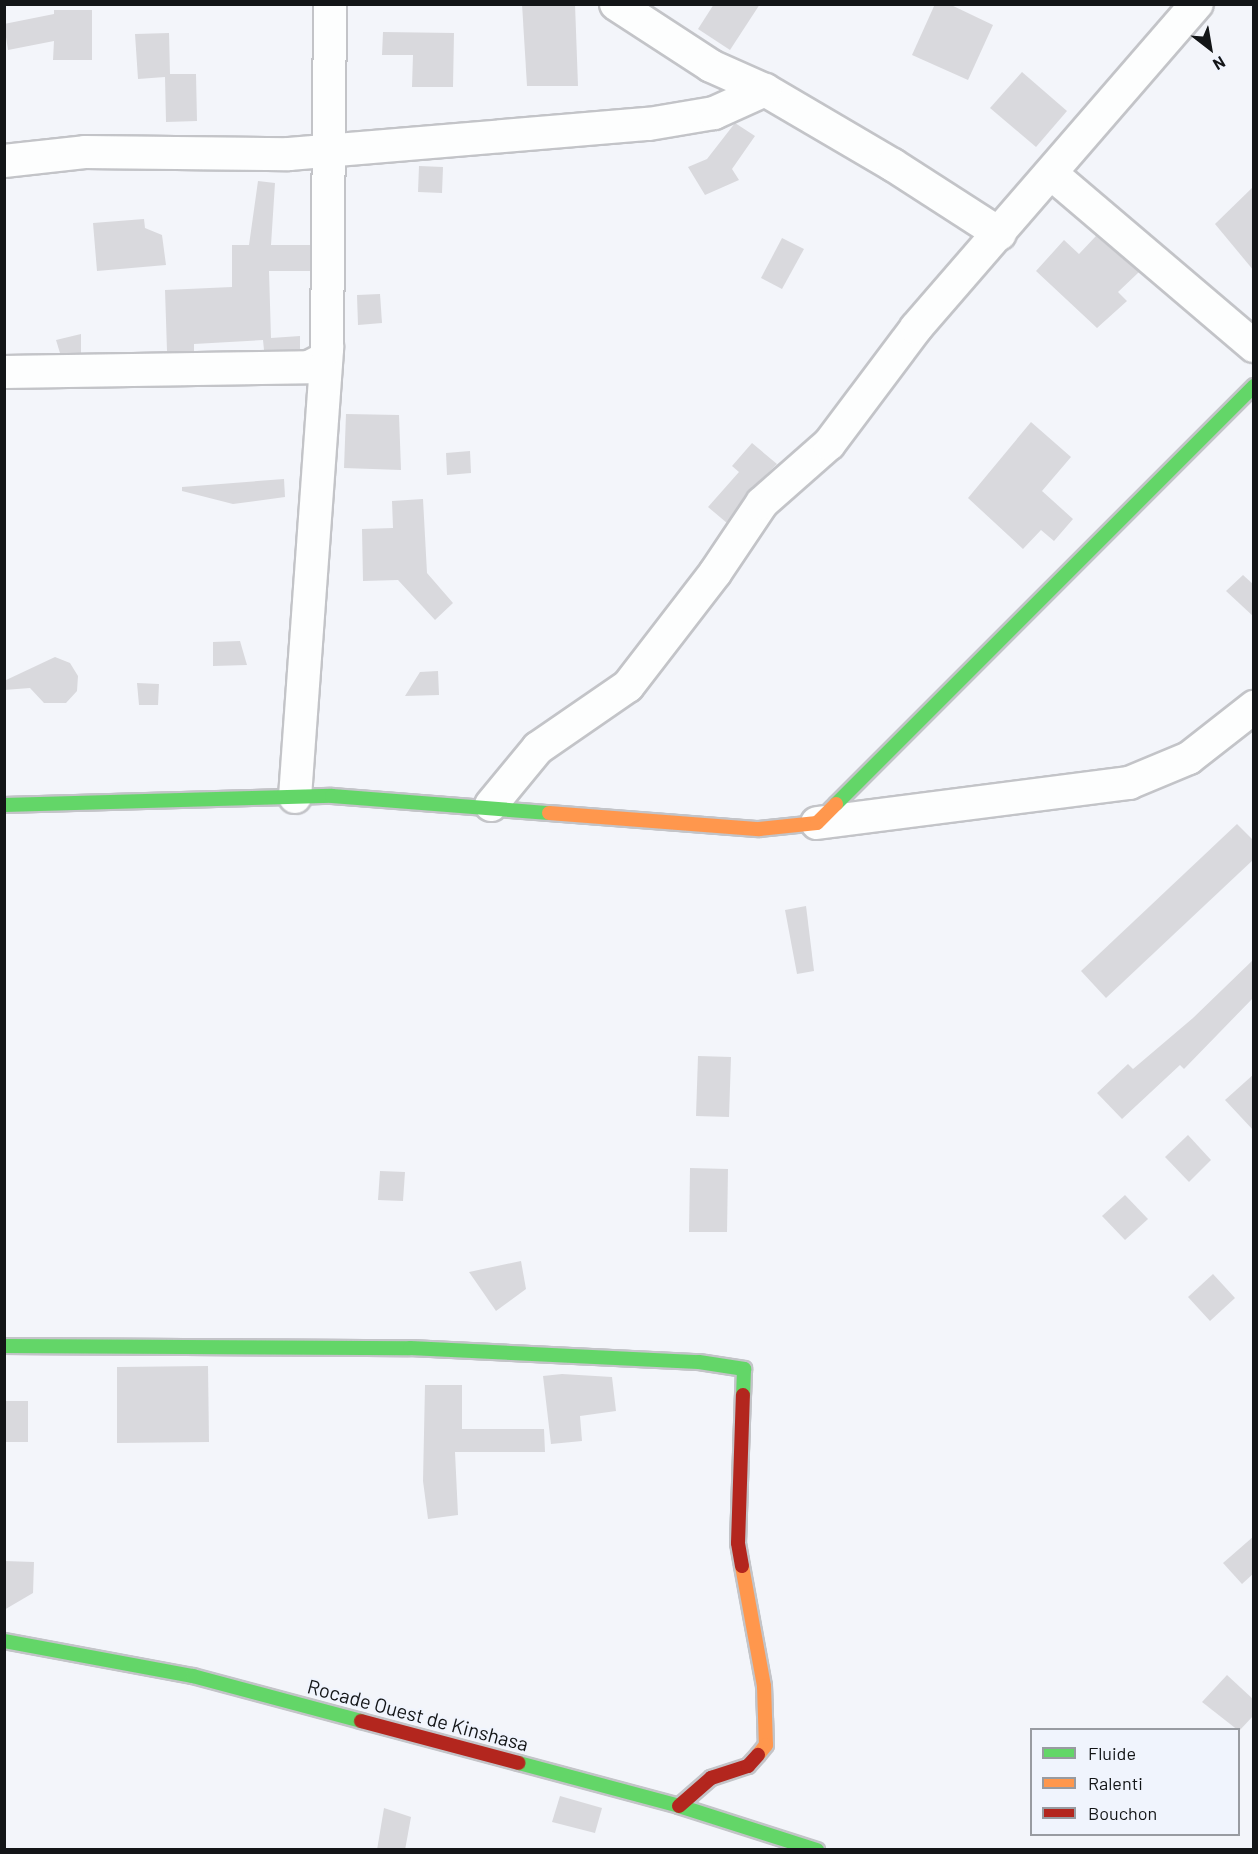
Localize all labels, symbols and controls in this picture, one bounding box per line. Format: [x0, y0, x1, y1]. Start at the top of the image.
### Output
north arrow [1180, 18, 1240, 78]
text: N [1210, 53, 1229, 75]
street label: Rocade Ouest de Kinshasa [305, 1674, 531, 1756]
legend [1030, 1728, 1240, 1836]
text: Fluide [1088, 1742, 1136, 1764]
text: Ralenti [1088, 1772, 1143, 1794]
text: Bouchon [1088, 1802, 1157, 1824]

